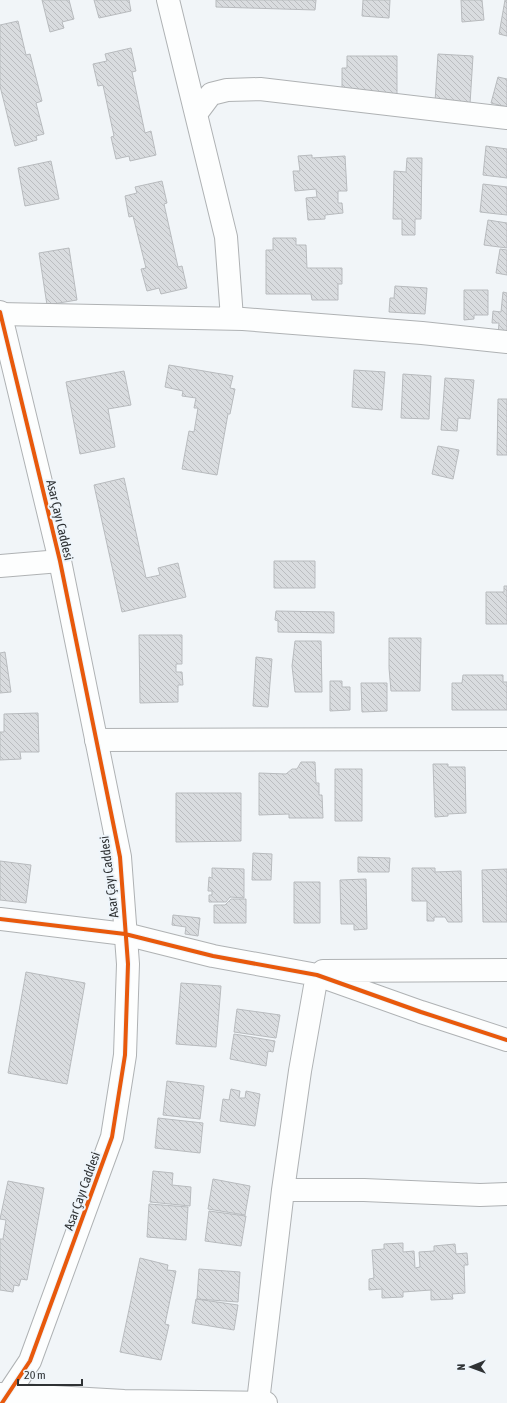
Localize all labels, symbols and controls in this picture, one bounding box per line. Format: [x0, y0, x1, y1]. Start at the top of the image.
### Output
street label: Asar Çayı Caddesi [43, 478, 77, 562]
street label: Asar Çayı Caddesi [97, 835, 121, 919]
street label: Asar Çayı Caddesi [61, 1150, 103, 1232]
north arrow [451, 1347, 491, 1387]
scale bar [18, 1361, 82, 1387]
text: N [455, 1364, 467, 1371]
text: 20 m [24, 1368, 46, 1382]

